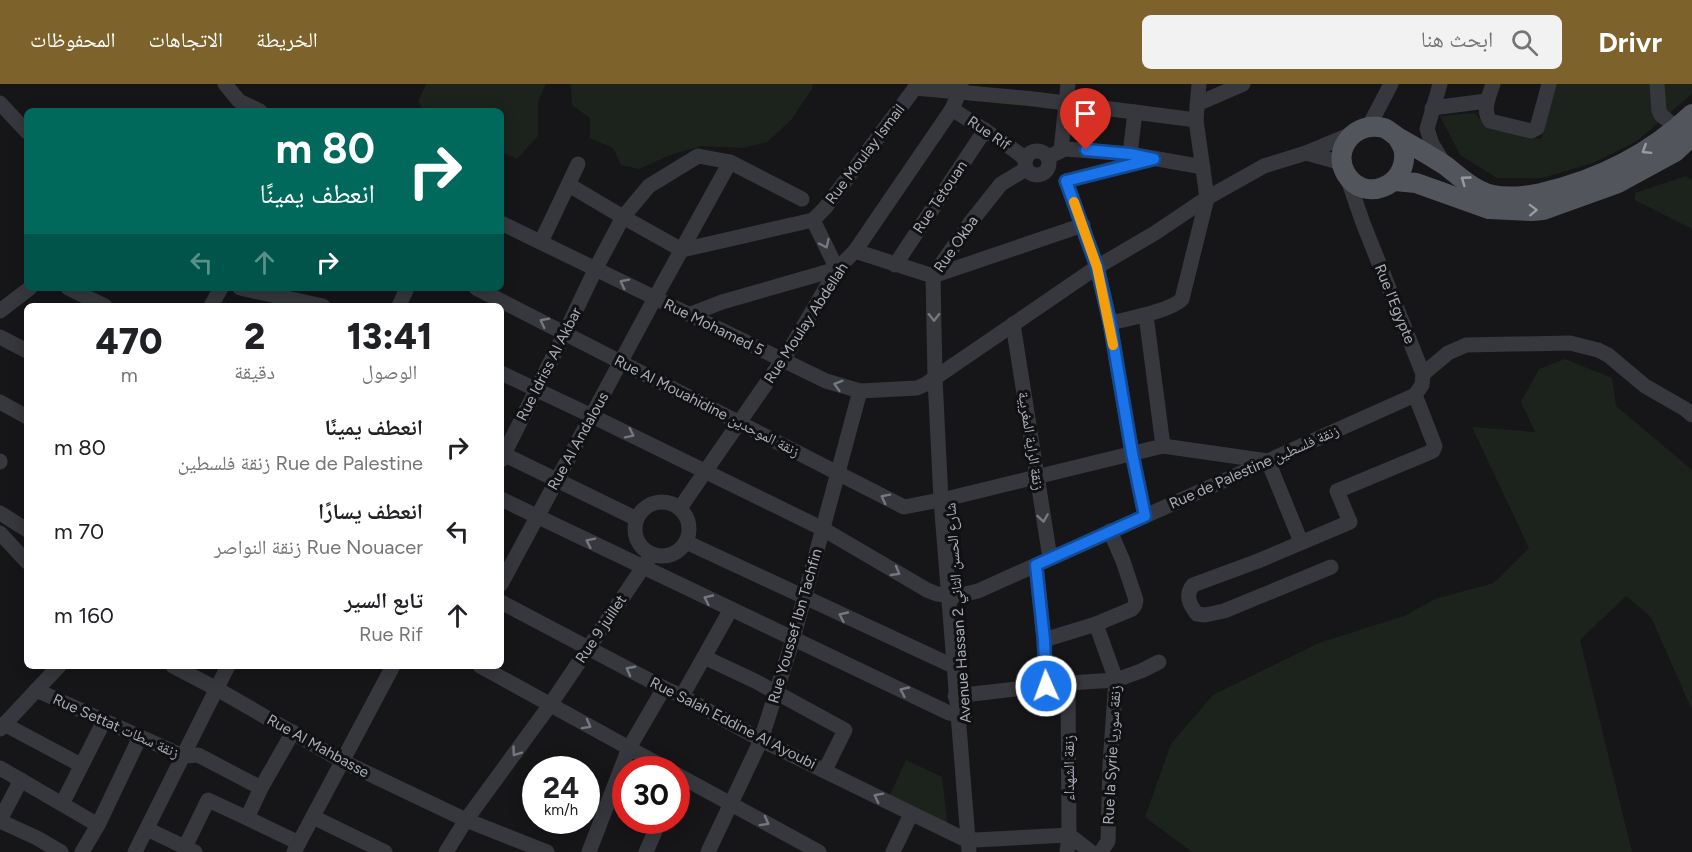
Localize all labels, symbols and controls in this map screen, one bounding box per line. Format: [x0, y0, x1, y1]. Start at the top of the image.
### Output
search box [1142, 15, 1562, 69]
text: Drivr [1598, 25, 1662, 59]
text: ابحث هنا [1421, 26, 1493, 53]
icon: search [1508, 26, 1541, 59]
text: المحفوظات [30, 27, 115, 52]
text: الاتجاهات [148, 27, 223, 52]
text: الخريطة [256, 27, 318, 52]
pin [1060, 88, 1111, 150]
icon: arrive [1069, 97, 1102, 130]
street label: Rue Moulay Ismail [822, 101, 908, 207]
street label: Rue Rif [964, 112, 1014, 154]
text: 80 m [275, 123, 375, 174]
icon: right [396, 132, 474, 210]
one-way arrow [1642, 142, 1652, 154]
street label: Rue Tetouan [909, 157, 971, 237]
one-way arrow [1460, 176, 1471, 187]
text: انعطف يمينًا [259, 177, 375, 210]
one-way arrow [1528, 204, 1537, 217]
street label: Rue Okba [930, 212, 982, 276]
one-way arrow [818, 238, 830, 249]
icon: left [185, 246, 218, 279]
icon: ahead [248, 246, 281, 279]
icon: right [311, 246, 344, 279]
street label: Rue Moulay Abdellah [760, 259, 852, 387]
street label: Rue l'Egypte [1371, 262, 1419, 346]
one-way arrow [620, 279, 630, 290]
street label: Rue Mohamed 5 [661, 295, 767, 359]
street label: Rue Idriss Al Akbar [513, 304, 585, 424]
one-way arrow [928, 312, 940, 321]
text: 2 [244, 315, 265, 358]
text: 13:41 [347, 315, 432, 358]
one-way arrow [539, 318, 550, 330]
text: 470 [96, 320, 163, 363]
street label: Rue Al Mouahidine زنقة الموحدين [611, 351, 803, 462]
text: دقيقة [234, 360, 275, 384]
text: الوصول [362, 360, 417, 384]
text: m [121, 363, 138, 387]
one-way arrow [833, 380, 844, 392]
street label: Rue Al Andalous [544, 389, 612, 493]
street label: زنقة الراية المغربية [1014, 390, 1048, 492]
text: انعطف يمينًا [324, 414, 423, 441]
street label: Rue de Palestine زنقة فلسطين [1166, 421, 1342, 514]
one-way arrow [623, 427, 634, 439]
icon: right [441, 431, 474, 464]
text: 80 m [54, 434, 106, 461]
text: Rue de Palestine زنقة فلسطين [177, 451, 423, 475]
one-way arrow [881, 494, 892, 505]
text: انعطف يسارًا [318, 498, 423, 525]
street label: Avenue Hassan 2 شارع الحسن الثاني [941, 502, 977, 724]
one-way arrow [1036, 512, 1049, 522]
icon: left [441, 515, 474, 548]
text: 70 m [54, 518, 104, 545]
text: Rue Nouacer زنقة النواصر [214, 535, 423, 559]
one-way arrow [585, 537, 596, 549]
street label: Rue Youssef Ibn Tachfin [764, 547, 826, 705]
one-way arrow [889, 565, 900, 577]
text: تابع السير [344, 587, 423, 614]
street label: Rue 9 juillet [572, 591, 631, 666]
one-way arrow [704, 594, 715, 606]
icon: ahead [441, 599, 474, 632]
text: 160 m [54, 602, 114, 629]
one-way arrow [838, 611, 849, 623]
text: Rue Rif [359, 622, 423, 646]
position arrow [1014, 654, 1078, 718]
one-way arrow [625, 665, 636, 677]
street label: Rue Salah Eddine Al Ayoubi [647, 673, 819, 773]
street label: Rue la Syrie زنقة سوريا [1099, 685, 1125, 825]
one-way arrow [899, 687, 910, 699]
street label: Rue Settat زنقة سطات [50, 690, 182, 762]
street label: Rue Al Mahbasse [264, 710, 372, 782]
one-way arrow [581, 718, 591, 729]
street label: زنقة الشهداء [1060, 735, 1078, 801]
one-way arrow [512, 745, 523, 756]
speed limit sign: 30 [612, 756, 690, 834]
text: 24 [543, 769, 579, 806]
one-way arrow [873, 793, 884, 804]
text: km/h [544, 801, 578, 819]
one-way arrow [759, 814, 769, 826]

